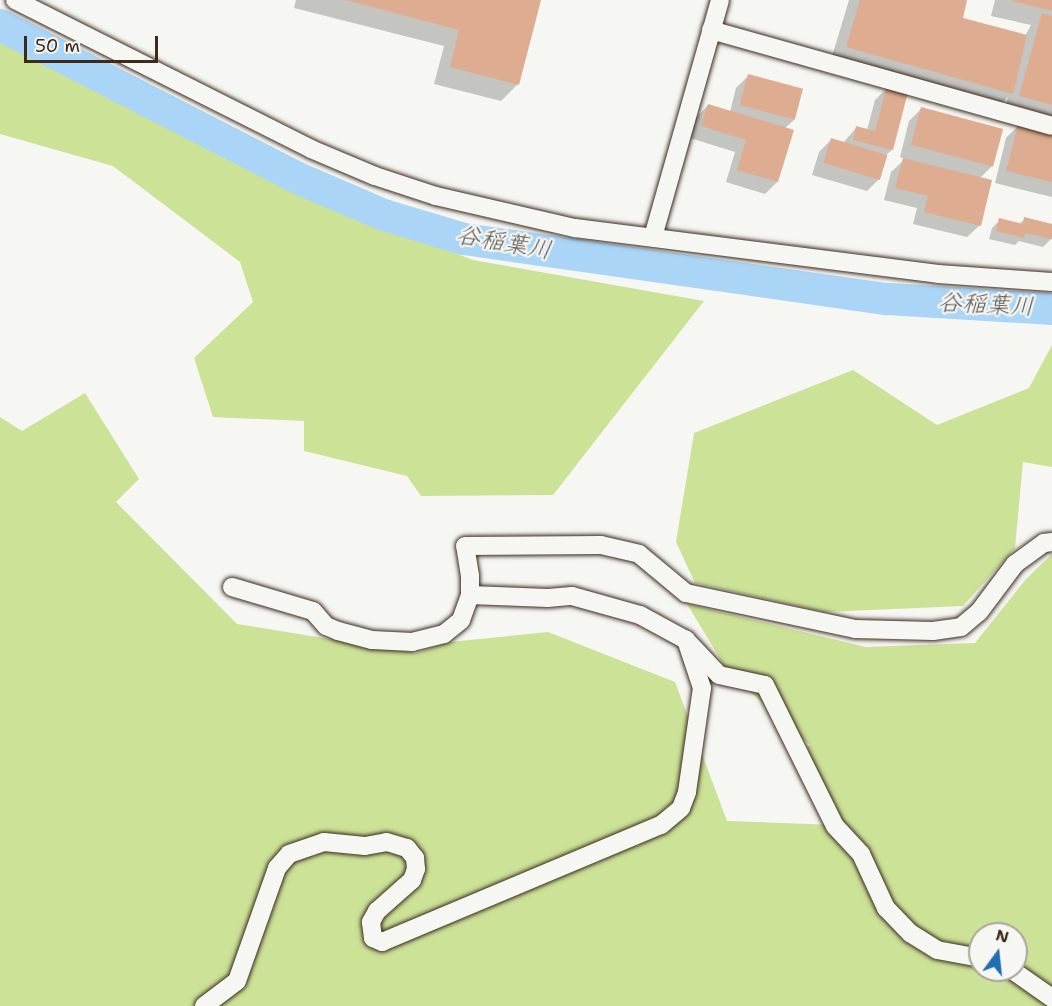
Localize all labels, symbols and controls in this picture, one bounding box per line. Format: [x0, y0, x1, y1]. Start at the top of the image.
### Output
scale bar [27, 24, 160, 62]
text: 50 m [35, 34, 80, 58]
water label: 谷稲葉川 [454, 220, 554, 266]
water label: 谷稲葉川 [937, 288, 1035, 322]
north arrow [968, 922, 1028, 982]
text: N [993, 924, 1011, 948]

